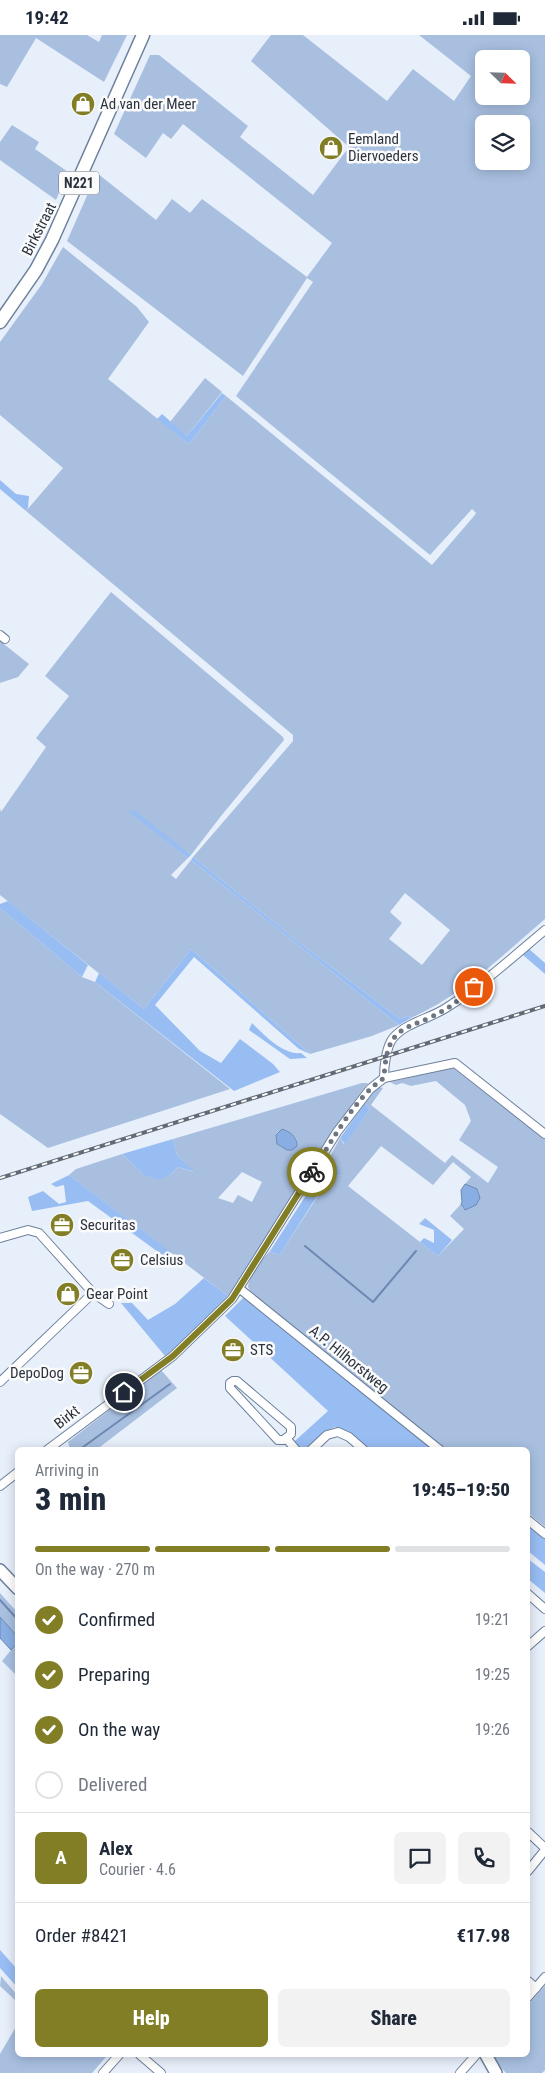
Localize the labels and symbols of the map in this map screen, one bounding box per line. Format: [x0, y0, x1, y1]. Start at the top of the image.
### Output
north arrow [475, 50, 530, 105]
shop icon: Ad van der Meer [70, 91, 96, 117]
place label: Ad van der Meer [100, 95, 197, 113]
place label: Eemland Diervoeders [348, 130, 419, 165]
shop icon: Eemland Diervoeders [318, 135, 344, 161]
road number: N221 [59, 171, 99, 195]
street label: Birkstraat [18, 199, 60, 259]
pin [453, 966, 495, 1008]
courier [287, 1147, 337, 1197]
office icon: Securitas [49, 1212, 75, 1238]
place label: Securitas [80, 1216, 136, 1234]
office icon: Celsius [109, 1247, 135, 1273]
place label: Celsius [140, 1251, 184, 1269]
shop icon: Gear Point [55, 1281, 81, 1307]
place label: Gear Point [86, 1285, 148, 1303]
street label: A.P. Hilhorstweg [306, 1322, 392, 1396]
office icon: STS [220, 1337, 246, 1363]
place label: STS [250, 1341, 273, 1359]
office icon: DepoDog [68, 1360, 94, 1386]
place label: DepoDog [10, 1364, 64, 1382]
pin [103, 1371, 145, 1413]
street label: Birkt [51, 1401, 83, 1433]

